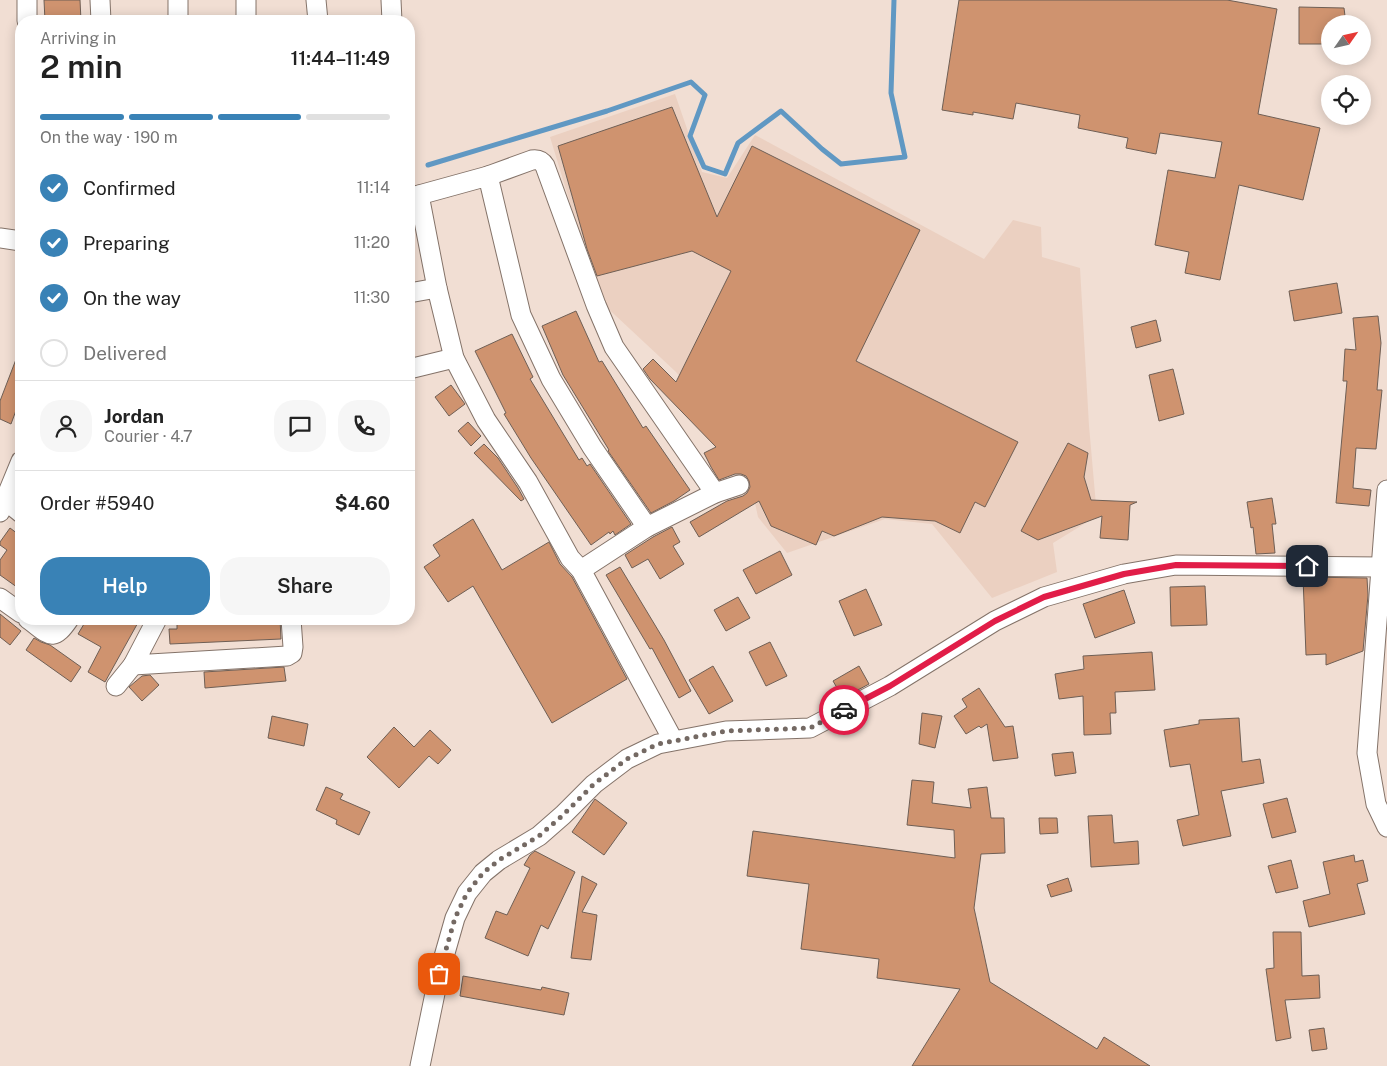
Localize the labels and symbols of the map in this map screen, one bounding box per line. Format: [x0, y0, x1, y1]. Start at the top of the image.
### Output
north arrow [1321, 15, 1371, 65]
pin [1286, 545, 1328, 587]
courier [819, 685, 869, 735]
pin [418, 953, 460, 995]

